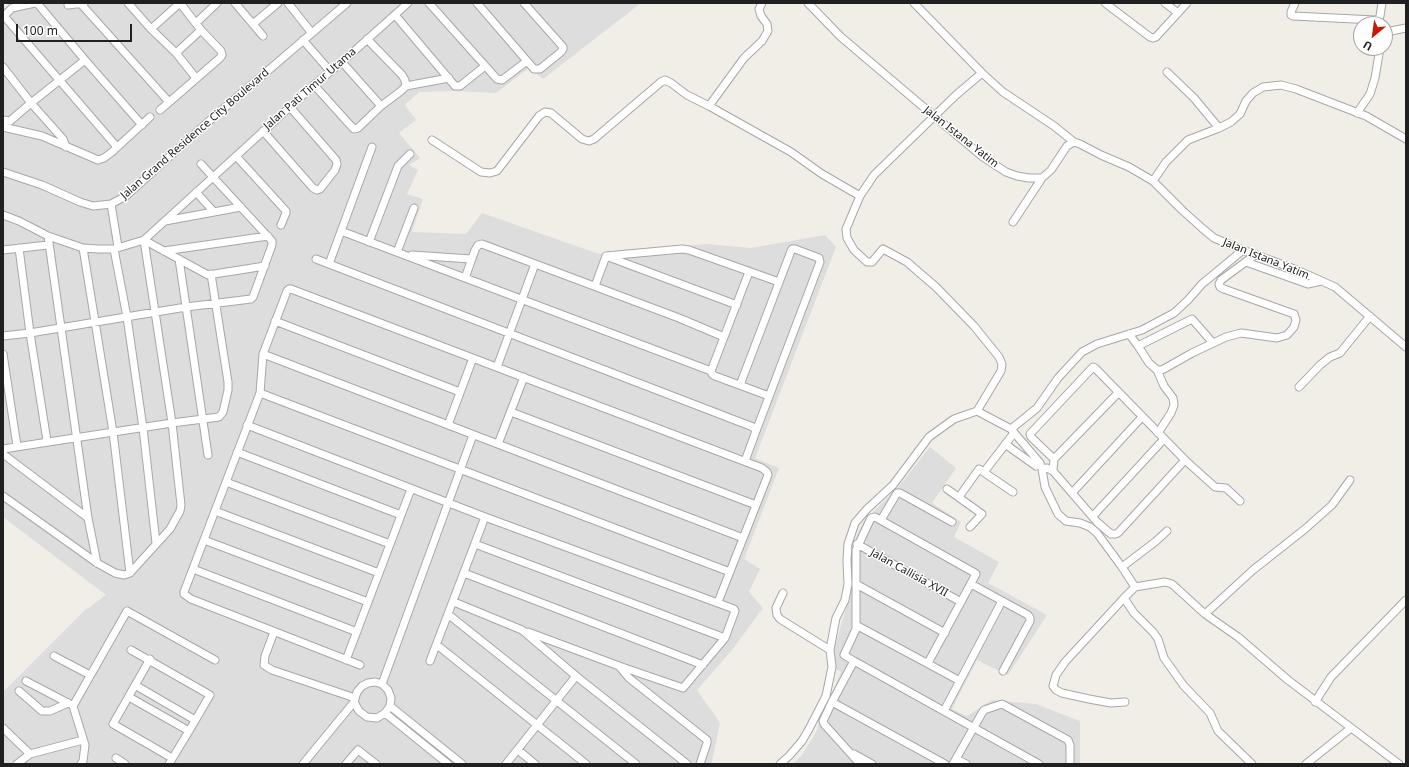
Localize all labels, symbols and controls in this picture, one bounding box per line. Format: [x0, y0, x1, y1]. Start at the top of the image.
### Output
scale bar [18, 16, 134, 42]
north arrow [1353, 16, 1393, 56]
text: 100 m [23, 22, 58, 39]
text: U [1360, 37, 1375, 55]
street label: Jalan Pati Timur Utama [261, 45, 359, 133]
street label: Jalan Grand Residence City Boulevard [118, 66, 272, 202]
street label: Jalan Istana Yatim [921, 104, 1001, 170]
street label: Jalan Istana Yatim [1221, 236, 1311, 282]
street label: Jalan Callisia XVII [868, 546, 950, 600]

